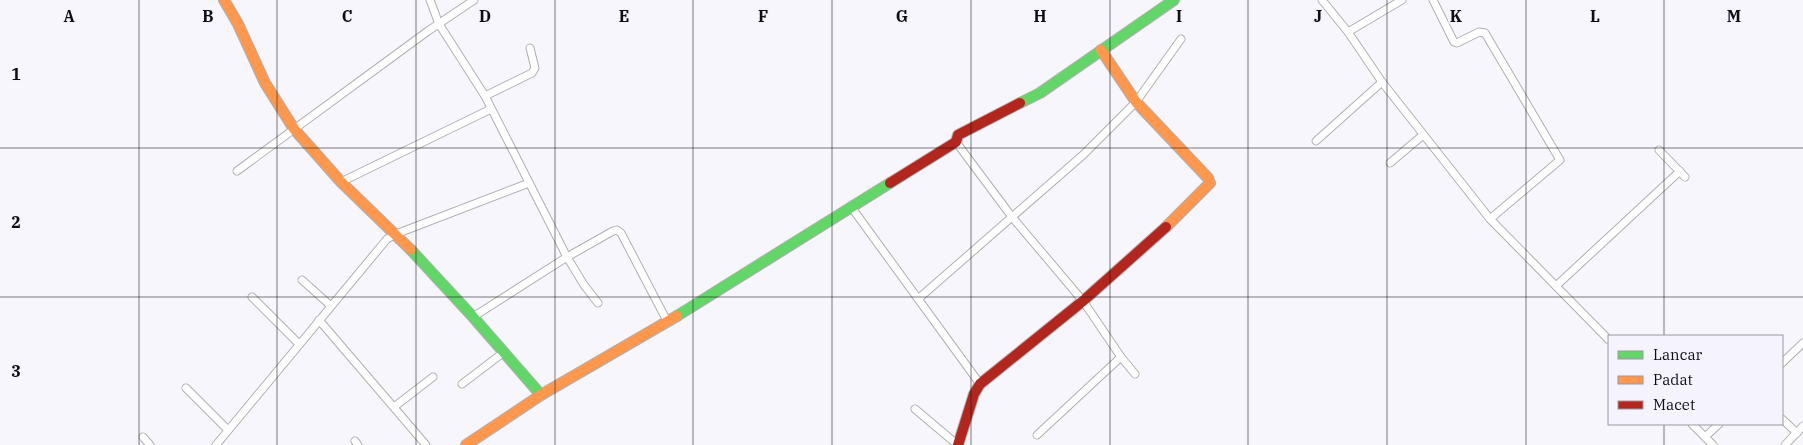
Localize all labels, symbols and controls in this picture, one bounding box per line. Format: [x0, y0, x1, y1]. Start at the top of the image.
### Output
text: A [63, 6, 75, 26]
text: B [202, 6, 214, 26]
text: C [342, 6, 352, 26]
text: D [479, 6, 491, 26]
text: E [619, 6, 629, 26]
text: F [758, 6, 768, 26]
text: G [896, 6, 908, 26]
text: H [1034, 6, 1047, 26]
text: I [1176, 6, 1182, 26]
text: J [1314, 6, 1322, 26]
text: K [1450, 6, 1463, 26]
text: L [1590, 6, 1600, 26]
text: M [1727, 6, 1741, 26]
text: 1 [11, 64, 21, 84]
text: 2 [11, 212, 21, 232]
legend [1608, 335, 1783, 425]
text: Lancar [1653, 345, 1703, 364]
text: 3 [11, 361, 21, 381]
text: Padat [1653, 370, 1693, 389]
text: Macet [1653, 395, 1695, 414]

